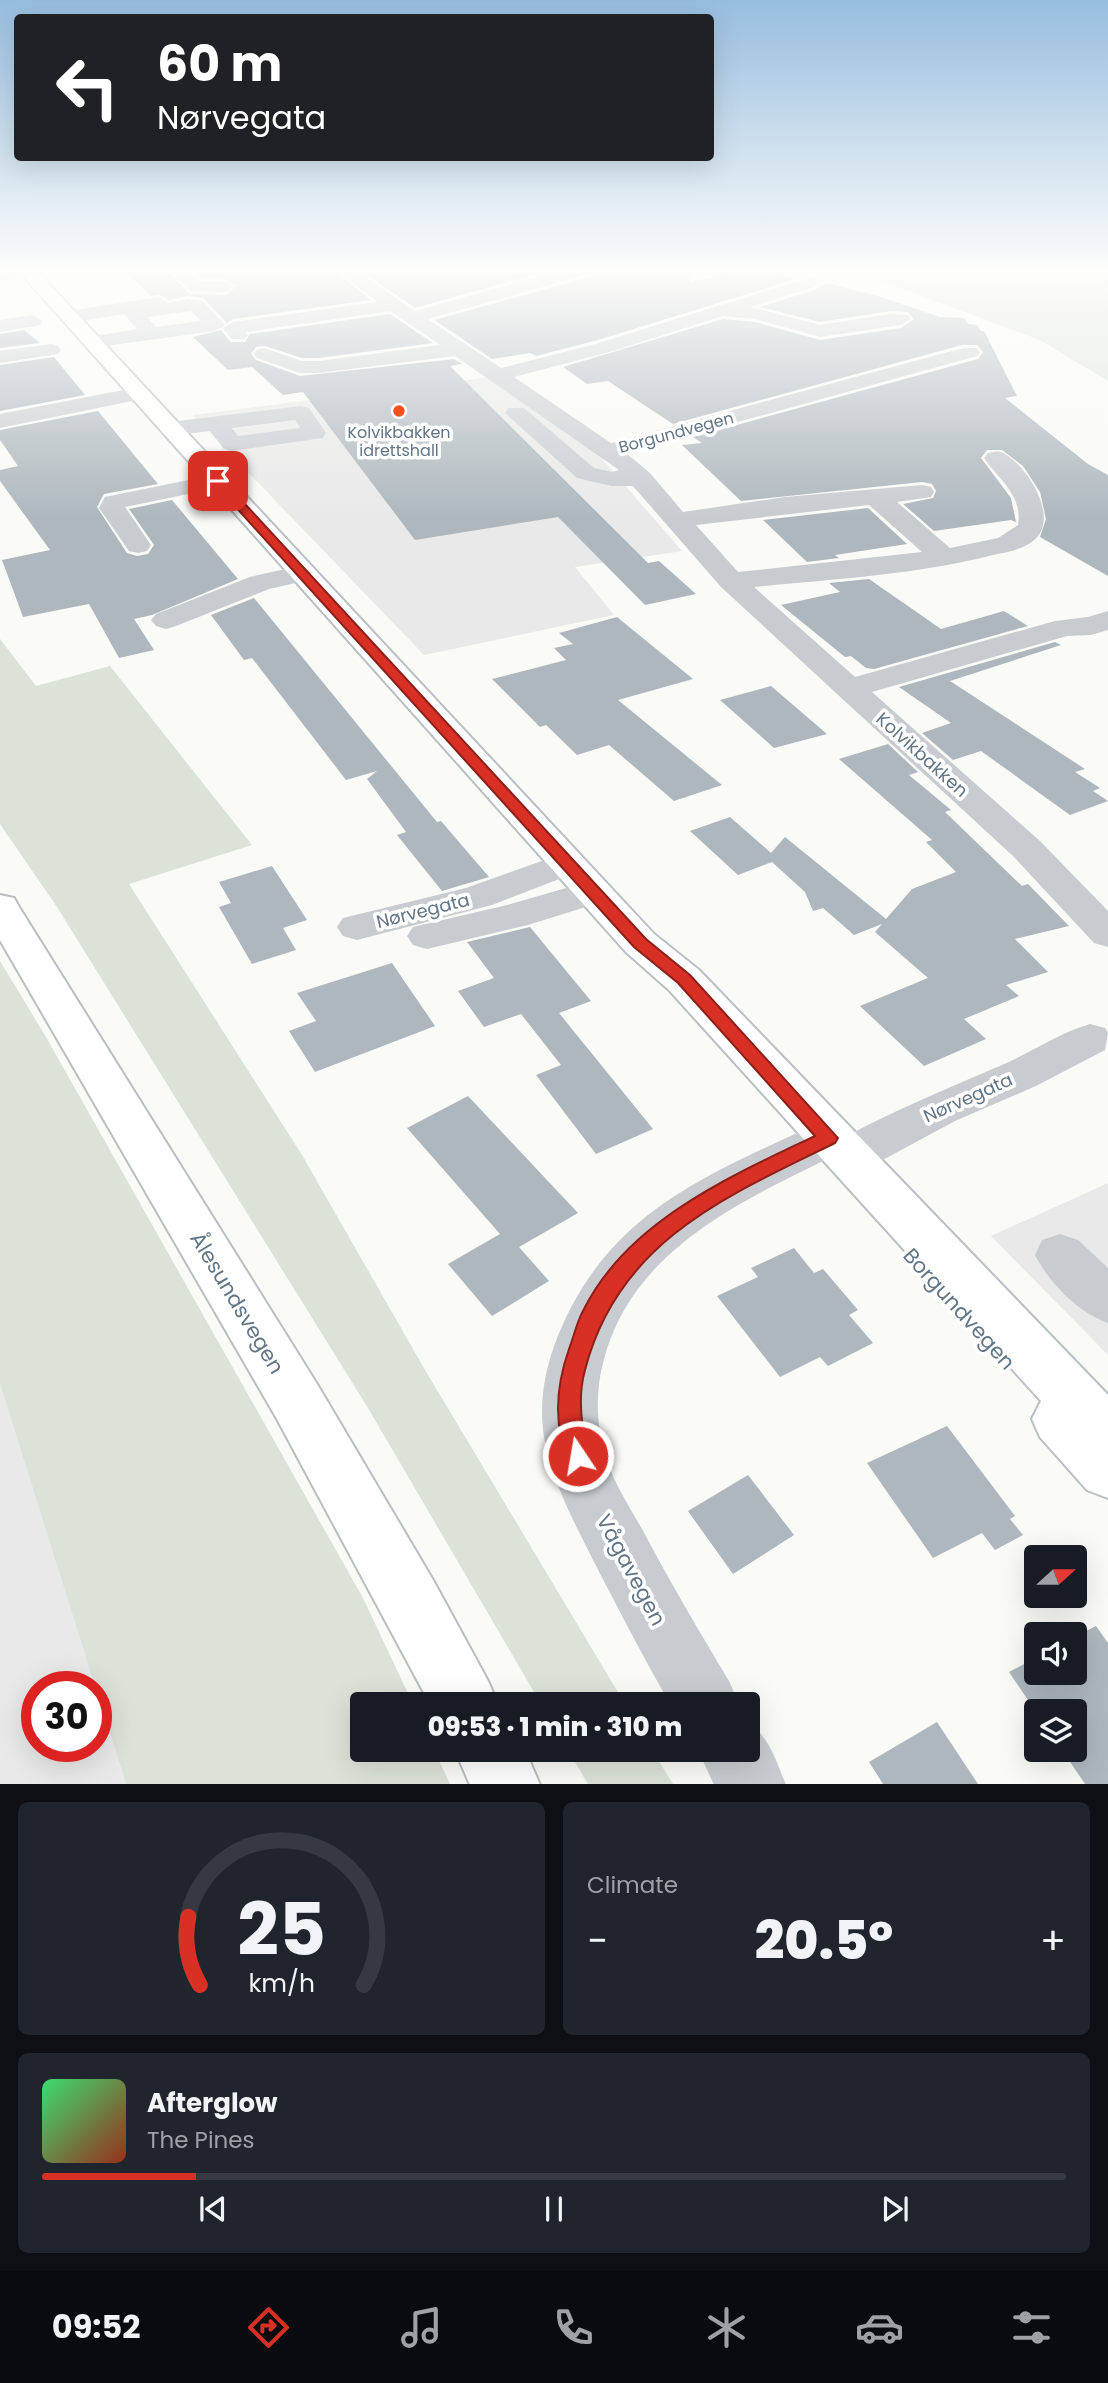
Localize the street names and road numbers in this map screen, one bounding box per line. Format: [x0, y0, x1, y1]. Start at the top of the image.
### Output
street label: Borgundvegen [616, 406, 736, 459]
street label: Kolvikbakken [871, 706, 974, 803]
street label: Nørvegata [374, 887, 472, 934]
street label: Nørvegata [919, 1067, 1016, 1128]
street label: Ålesundsvegen [184, 1226, 291, 1379]
street label: Borgundvegen [897, 1241, 1022, 1376]
street label: Vågavegen [590, 1509, 673, 1631]

